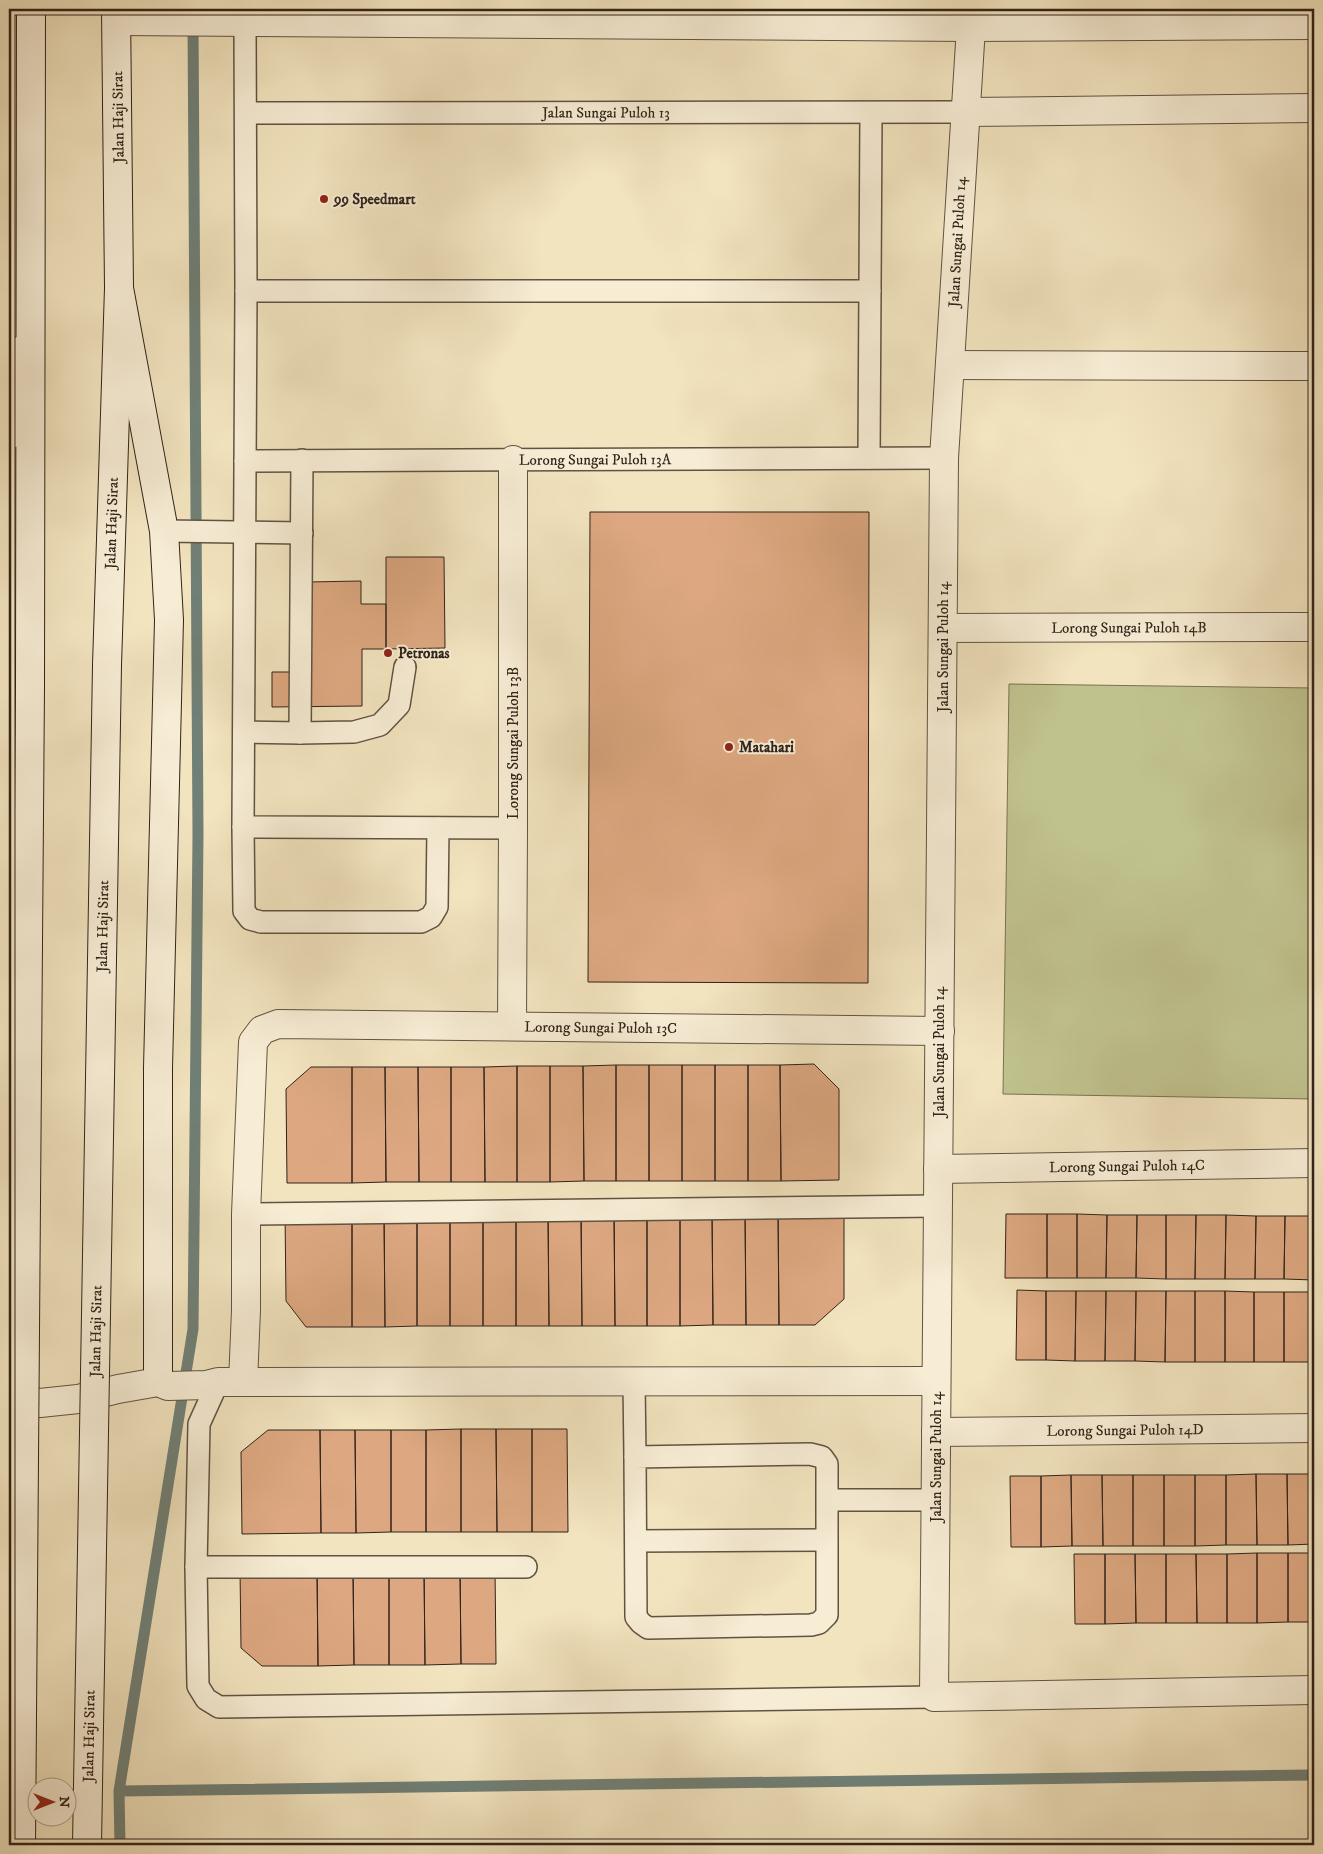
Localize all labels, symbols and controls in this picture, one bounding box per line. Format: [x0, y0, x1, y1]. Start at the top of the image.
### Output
street label: Jalan Haji Sirat [108, 71, 129, 165]
street label: Jalan Sungai Puloh 13 [540, 103, 670, 123]
street label: Jalan Sungai Puloh 14 [944, 176, 970, 310]
place label: 99 Speedmart [333, 190, 416, 209]
marker: 99 Speedmart [318, 193, 330, 205]
street label: Lorong Sungai Puloh 13A [519, 450, 672, 470]
street label: Jalan Haji Sirat [101, 477, 123, 571]
street label: Jalan Sungai Puloh 14 [934, 581, 953, 714]
street label: Lorong Sungai Puloh 14B [1051, 618, 1207, 638]
place label: Petronas [398, 644, 450, 663]
marker: Petronas [382, 647, 394, 659]
street label: Lorong Sungai Puloh 13B [504, 667, 523, 819]
place label: Matahari [739, 738, 794, 757]
marker: Matahari [723, 741, 735, 753]
street label: Jalan Haji Sirat [93, 880, 113, 974]
street label: Jalan Sungai Puloh 14 [930, 986, 949, 1119]
street label: Lorong Sungai Puloh 13C [524, 1018, 677, 1038]
street label: Lorong Sungai Puloh 14C [1049, 1156, 1205, 1177]
street label: Jalan Haji Sirat [86, 1285, 106, 1379]
street label: Jalan Sungai Puloh 14 [927, 1391, 946, 1524]
street label: Lorong Sungai Puloh 14D [1046, 1420, 1204, 1441]
street label: Jalan Haji Sirat [79, 1690, 100, 1784]
north arrow [28, 1776, 78, 1826]
text: N [55, 1796, 73, 1808]

